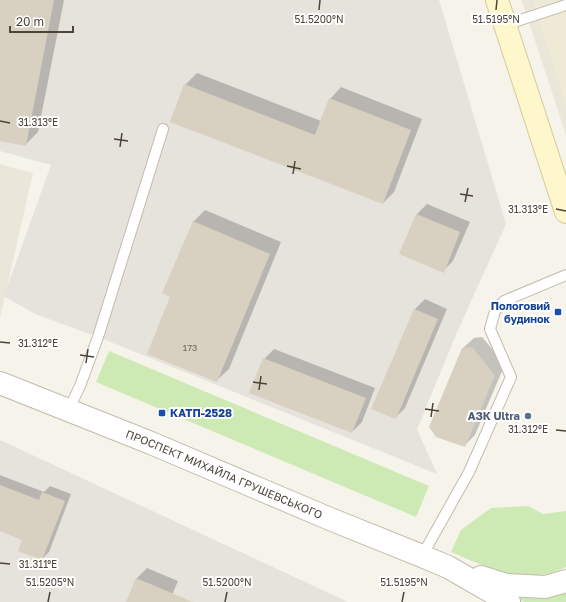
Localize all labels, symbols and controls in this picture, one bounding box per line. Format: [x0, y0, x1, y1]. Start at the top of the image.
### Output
scale bar [10, 8, 73, 34]
text: 51.5200°N [294, 13, 344, 25]
text: 51.5195°N [472, 13, 520, 25]
text: 20 m [16, 14, 44, 29]
text: 31.313°E [18, 116, 58, 128]
text: 31.313°E [508, 203, 548, 215]
place label: Пологовий будинок [491, 299, 551, 325]
marker: Пологовий будинок [553, 307, 563, 317]
text: 31.312°E [18, 337, 58, 349]
house number: 173 [183, 342, 197, 353]
place label: КАТП-2528 [170, 406, 232, 419]
marker: КАТП-2528 [157, 408, 167, 418]
place label: АЗК Ultra [468, 409, 520, 422]
marker: АЗК Ultra [523, 411, 533, 421]
text: 31.312°E [508, 423, 548, 435]
street label: ПРОСПЕКТ МИХАЙЛА ГРУШЕВСЬКОГО [124, 427, 325, 521]
text: 31.311°E [19, 558, 57, 570]
text: 51.5205°N [26, 576, 74, 588]
text: 51.5200°N [202, 576, 252, 588]
text: 51.5195°N [380, 576, 428, 588]

